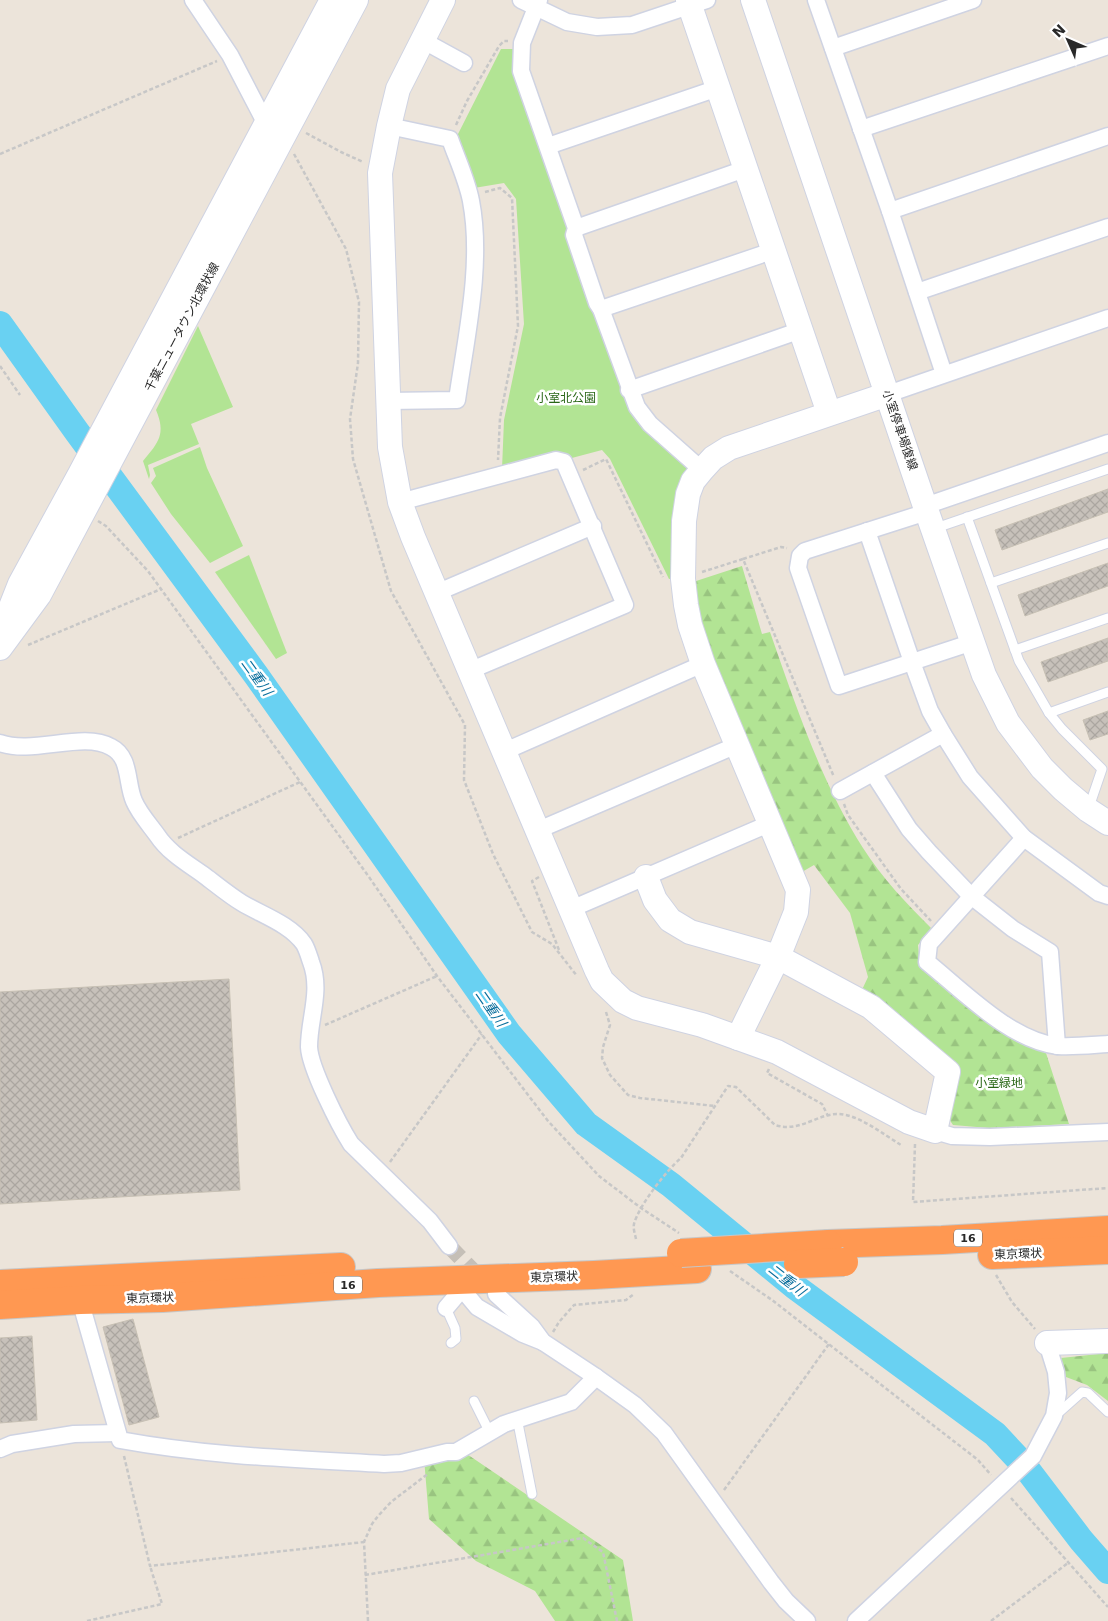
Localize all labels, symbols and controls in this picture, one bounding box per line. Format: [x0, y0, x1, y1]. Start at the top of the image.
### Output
north arrow [1043, 15, 1093, 65]
text: N [1049, 21, 1069, 41]
street label: 千葉ニュータウン北環状線 [142, 260, 222, 394]
street label: 小室停車場復線 [880, 388, 920, 472]
park label: 小室北公園 [536, 391, 596, 405]
water label: 二重川 [238, 655, 277, 700]
water label: 二重川 [472, 986, 511, 1031]
park label: 小室緑地 [975, 1076, 1023, 1090]
road number: 16 [954, 1230, 982, 1246]
street label: 東京環状 [994, 1246, 1042, 1262]
water label: 二重川 [766, 1261, 810, 1300]
street label: 東京環状 [530, 1269, 578, 1285]
road number: 16 [334, 1276, 362, 1294]
street label: 東京環状 [126, 1290, 174, 1306]

